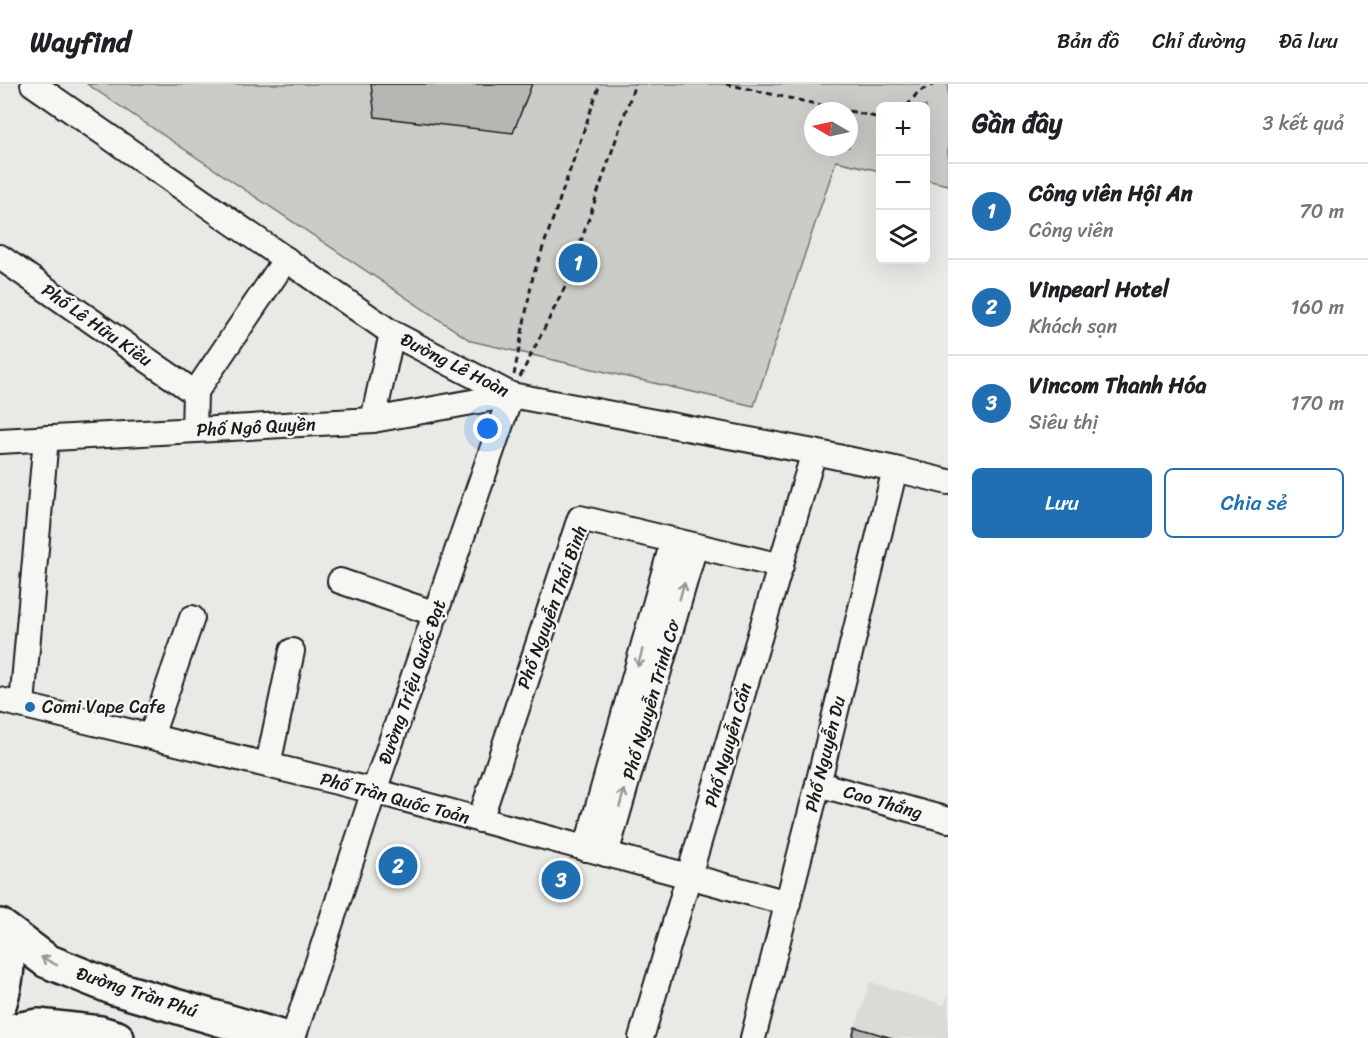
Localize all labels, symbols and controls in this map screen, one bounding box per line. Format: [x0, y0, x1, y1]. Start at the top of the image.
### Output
text: Wayfind [30, 17, 131, 66]
text: Bản đồ [1057, 22, 1119, 60]
text: Chỉ đường [1152, 22, 1246, 60]
text: Đã lưu [1279, 22, 1338, 60]
text: Gần đây [972, 100, 1062, 146]
north arrow [804, 102, 858, 156]
map controls [876, 102, 930, 264]
button: + [876, 102, 930, 156]
text: 3 kết quả [1262, 106, 1344, 141]
button: − [876, 156, 930, 210]
text: Công viên Hội An [1029, 174, 1193, 213]
text: 1 [987, 194, 996, 229]
text: 70 m [1299, 194, 1344, 229]
button: layers [876, 210, 930, 264]
text: Công viên [1029, 213, 1114, 248]
pin: 1 [558, 240, 598, 285]
text: Vinpearl Hotel [1029, 270, 1169, 309]
street label: Phố Lê Hữu Kiều [35, 275, 160, 375]
text: 2 [986, 290, 997, 325]
text: 160 m [1291, 290, 1344, 325]
text: Khách sạn [1029, 309, 1117, 344]
street label: Đường Lê Hoàn [395, 324, 516, 406]
text: Vincom Thanh Hóa [1029, 366, 1206, 405]
text: 3 [986, 386, 997, 421]
text: 170 m [1291, 386, 1344, 421]
text: Siêu thị [1029, 405, 1098, 440]
street label: Phố Ngô Quyền [196, 408, 317, 446]
your location [473, 414, 502, 443]
button: Lưu [972, 468, 1152, 538]
button: Chia sẻ [1164, 468, 1344, 538]
street label: Phố Nguyễn Thái Bình [508, 521, 596, 693]
one-way arrow [677, 582, 688, 601]
street label: Đường Triệu Quốc Đạt [369, 595, 455, 769]
street label: Phố Nguyễn Trinh Cơ [613, 615, 689, 784]
one-way arrow [633, 648, 645, 667]
street label: Phố Nguyễn Cẩn [695, 679, 761, 811]
place label: Comi Vape Cafe [42, 691, 166, 723]
street label: Phố Nguyễn Du [795, 692, 855, 815]
marker: Comi Vape Cafe [23, 700, 37, 714]
street label: Phố Trần Quốc Toản [317, 763, 474, 833]
street label: Cao Thắng [840, 775, 926, 829]
one-way arrow [617, 789, 628, 808]
pin: 2 [378, 844, 418, 888]
pin: 3 [542, 858, 580, 902]
one-way arrow [41, 955, 58, 967]
street label: Đường Trần Phú [72, 957, 202, 1027]

